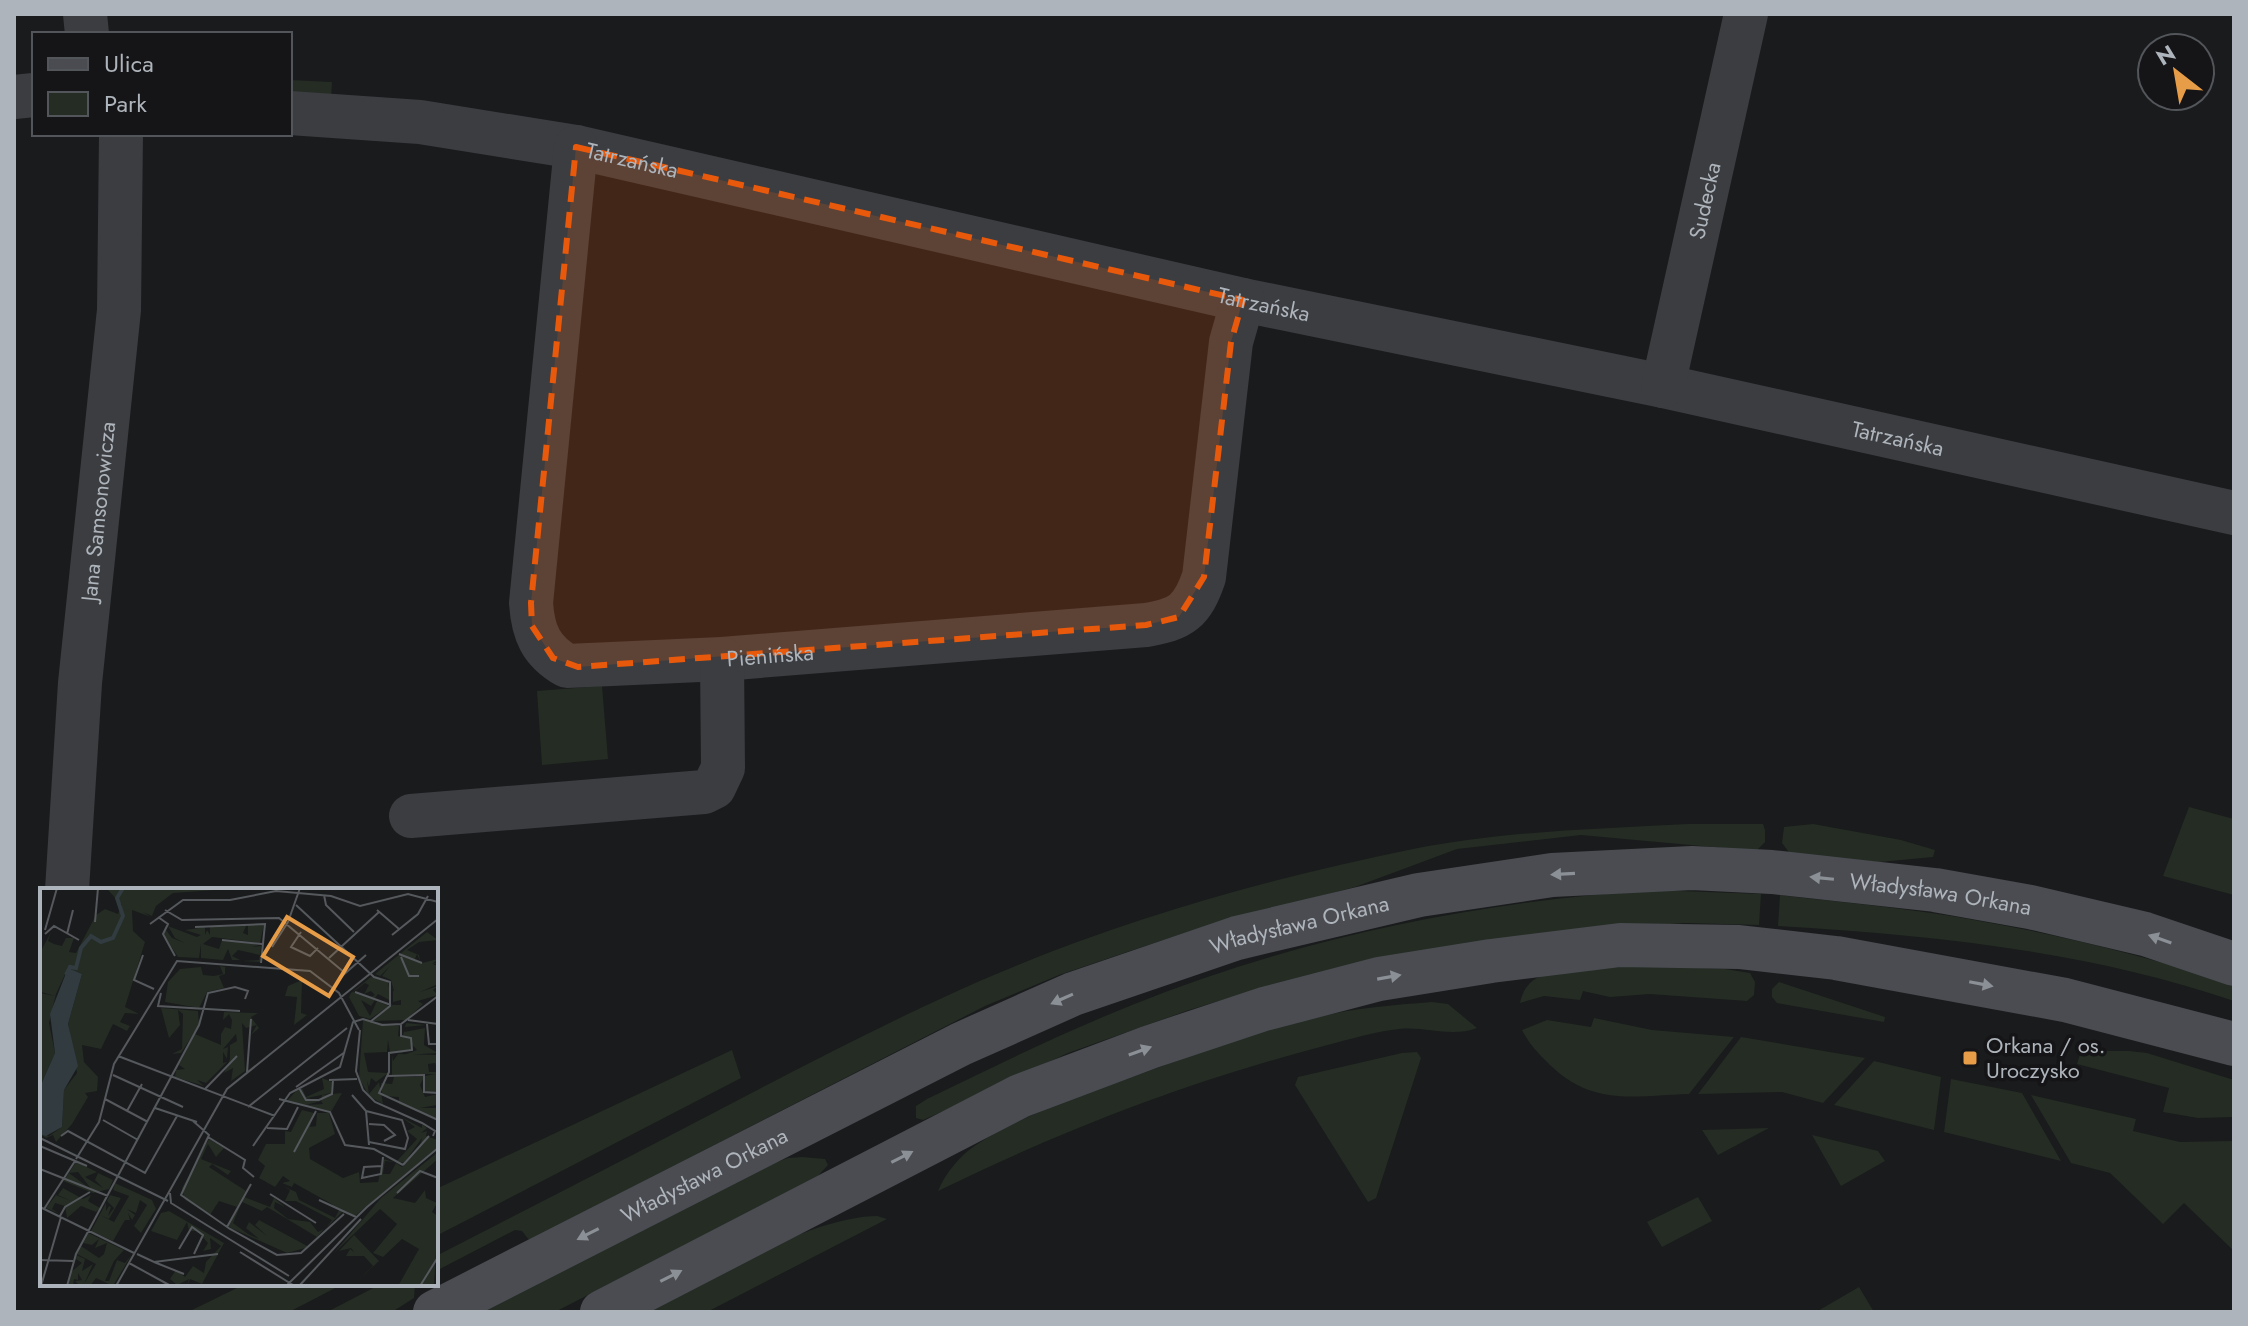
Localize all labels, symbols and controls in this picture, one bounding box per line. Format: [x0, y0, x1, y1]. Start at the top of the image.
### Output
legend [32, 32, 292, 136]
north arrow [2136, 32, 2216, 112]
text: N [2150, 37, 2181, 73]
text: Ulica [104, 46, 154, 81]
text: Park [104, 86, 147, 121]
street label: Tatrzańska [583, 134, 681, 186]
street label: Sudecka [1680, 159, 1729, 242]
street label: Tatrzańska [1215, 279, 1313, 329]
street label: Tatrzańska [1849, 412, 1947, 464]
street label: Jana Samsonowicza [72, 420, 123, 606]
street label: Pienińska [725, 636, 815, 675]
street label: Władysława Orkana [1848, 865, 2034, 923]
one-way arrow [1550, 868, 1575, 881]
one-way arrow [1809, 871, 1834, 884]
street label: Władysława Orkana [1205, 887, 1392, 962]
inset map [40, 888, 438, 1286]
one-way arrow [2148, 932, 2172, 944]
one-way arrow [1376, 971, 1401, 983]
one-way arrow [1968, 978, 1993, 991]
one-way arrow [1051, 992, 1074, 1005]
place label: Orkana / os. Uroczysko [1986, 1029, 2105, 1086]
one-way arrow [1128, 1044, 1152, 1057]
marker: Orkana / os. Uroczysko [1961, 1049, 1979, 1067]
street label: Władysława Orkana [615, 1119, 793, 1231]
one-way arrow [891, 1150, 914, 1163]
one-way arrow [576, 1227, 599, 1241]
one-way arrow [660, 1270, 683, 1283]

